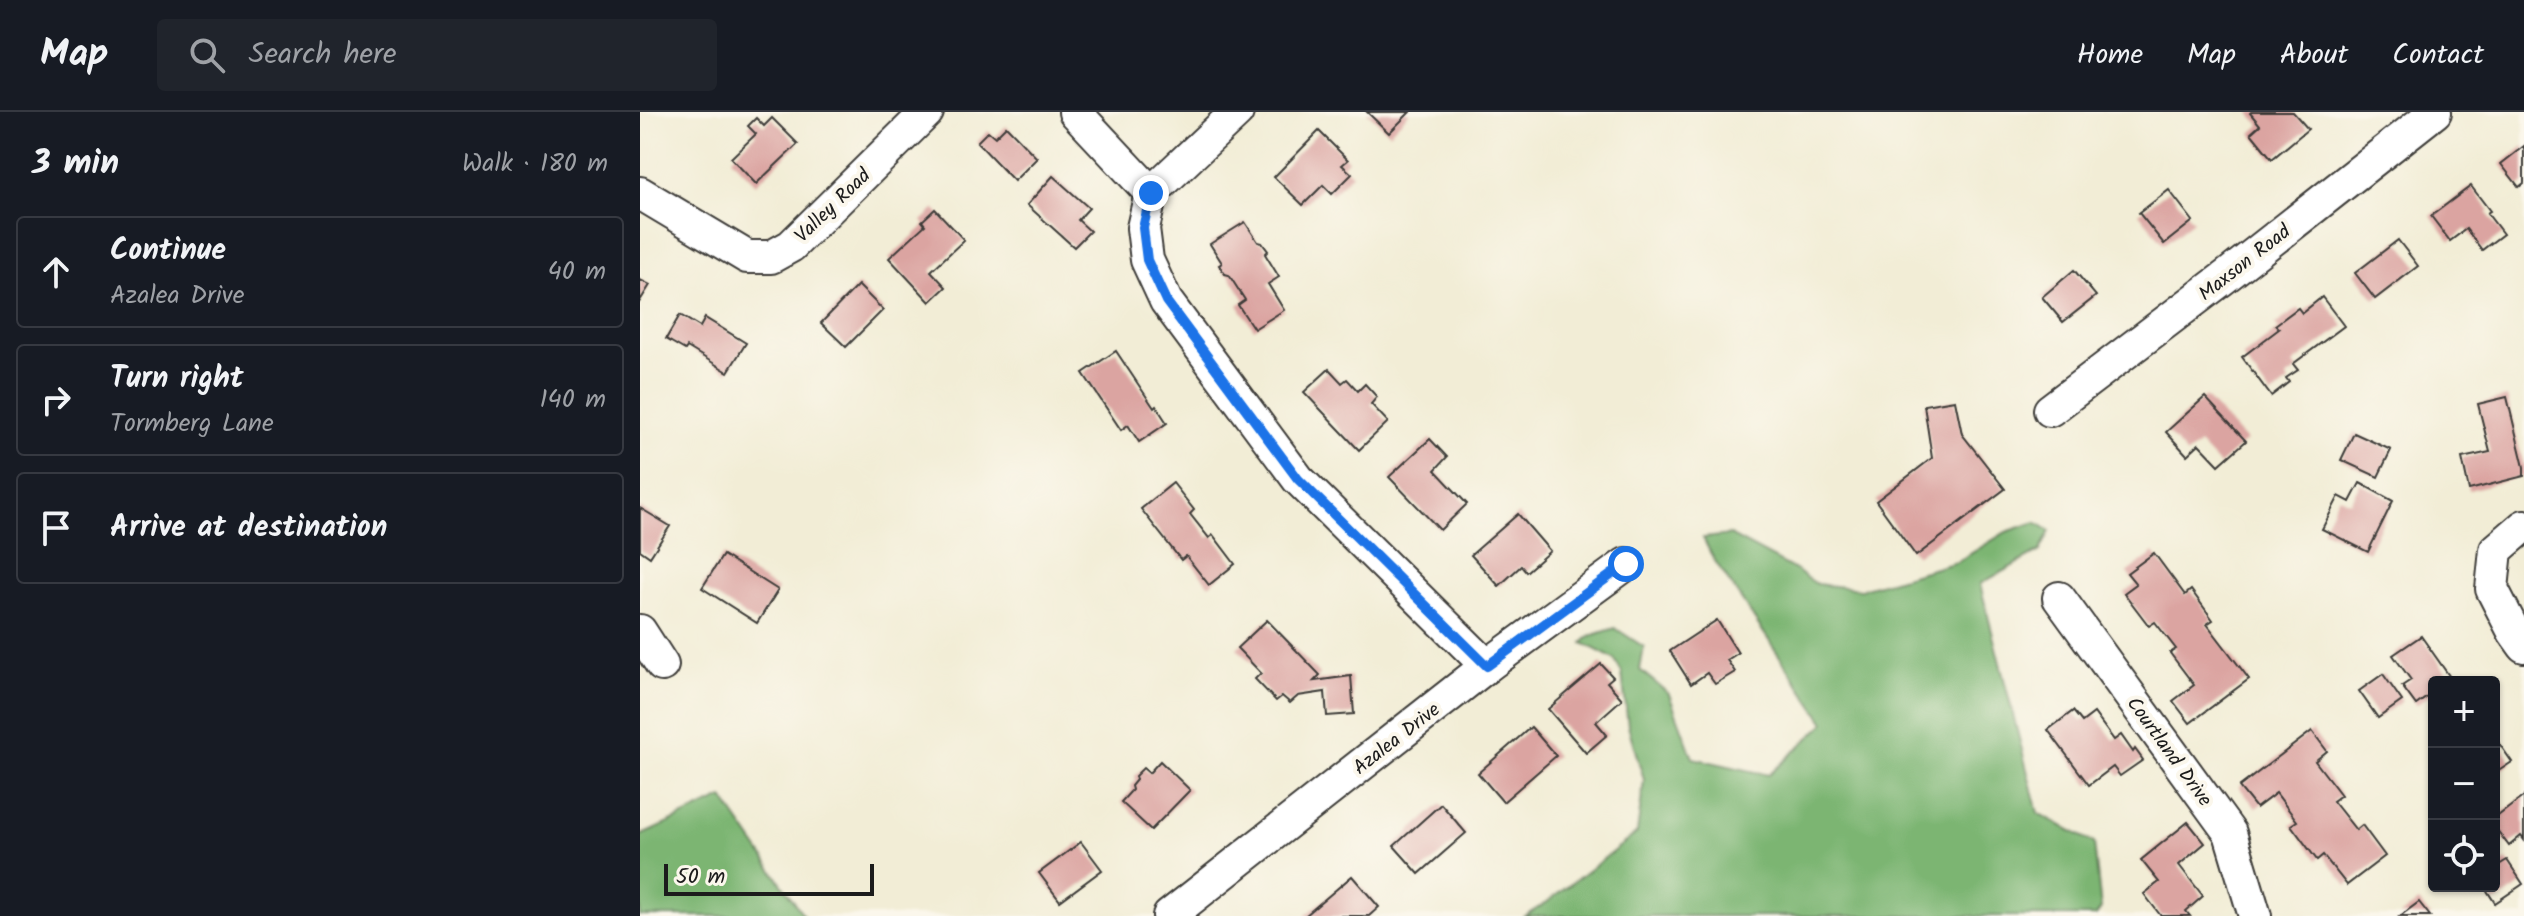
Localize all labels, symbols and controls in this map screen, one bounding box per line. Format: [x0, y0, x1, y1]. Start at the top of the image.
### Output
search box [157, 19, 717, 91]
text: Map [40, 25, 109, 85]
text: Search here [249, 31, 396, 79]
icon: search [185, 33, 229, 77]
text: Home [2077, 33, 2143, 78]
text: Map [2187, 33, 2236, 78]
text: About [2280, 33, 2348, 78]
text: Contact [2392, 33, 2484, 78]
text: 3 min [32, 137, 119, 191]
text: Walk · 180 m [462, 143, 608, 185]
street label: Valley Road [788, 161, 880, 251]
route end [1133, 175, 1169, 211]
street label: Maxson Road [2192, 216, 2299, 310]
text: Continue [110, 227, 226, 275]
icon: ahead [34, 250, 78, 294]
text: 40 m [548, 251, 606, 293]
text: Azalea Drive [110, 275, 244, 317]
text: Turn right [110, 355, 243, 403]
icon: right [34, 378, 78, 422]
text: 140 m [539, 379, 606, 421]
text: Tormberg Lane [110, 403, 274, 445]
text: Arrive at destination [110, 504, 387, 552]
icon: arrive [34, 506, 78, 550]
route start [1608, 546, 1644, 582]
map controls [2428, 676, 2500, 892]
button: + [2428, 676, 2500, 748]
street label: Courtland Drive [2117, 690, 2219, 814]
street label: Azalea Drive [1347, 695, 1448, 784]
button: − [2428, 748, 2500, 820]
button: locate [2428, 820, 2500, 892]
scale bar [664, 860, 874, 896]
text: 50 m [676, 860, 725, 895]

